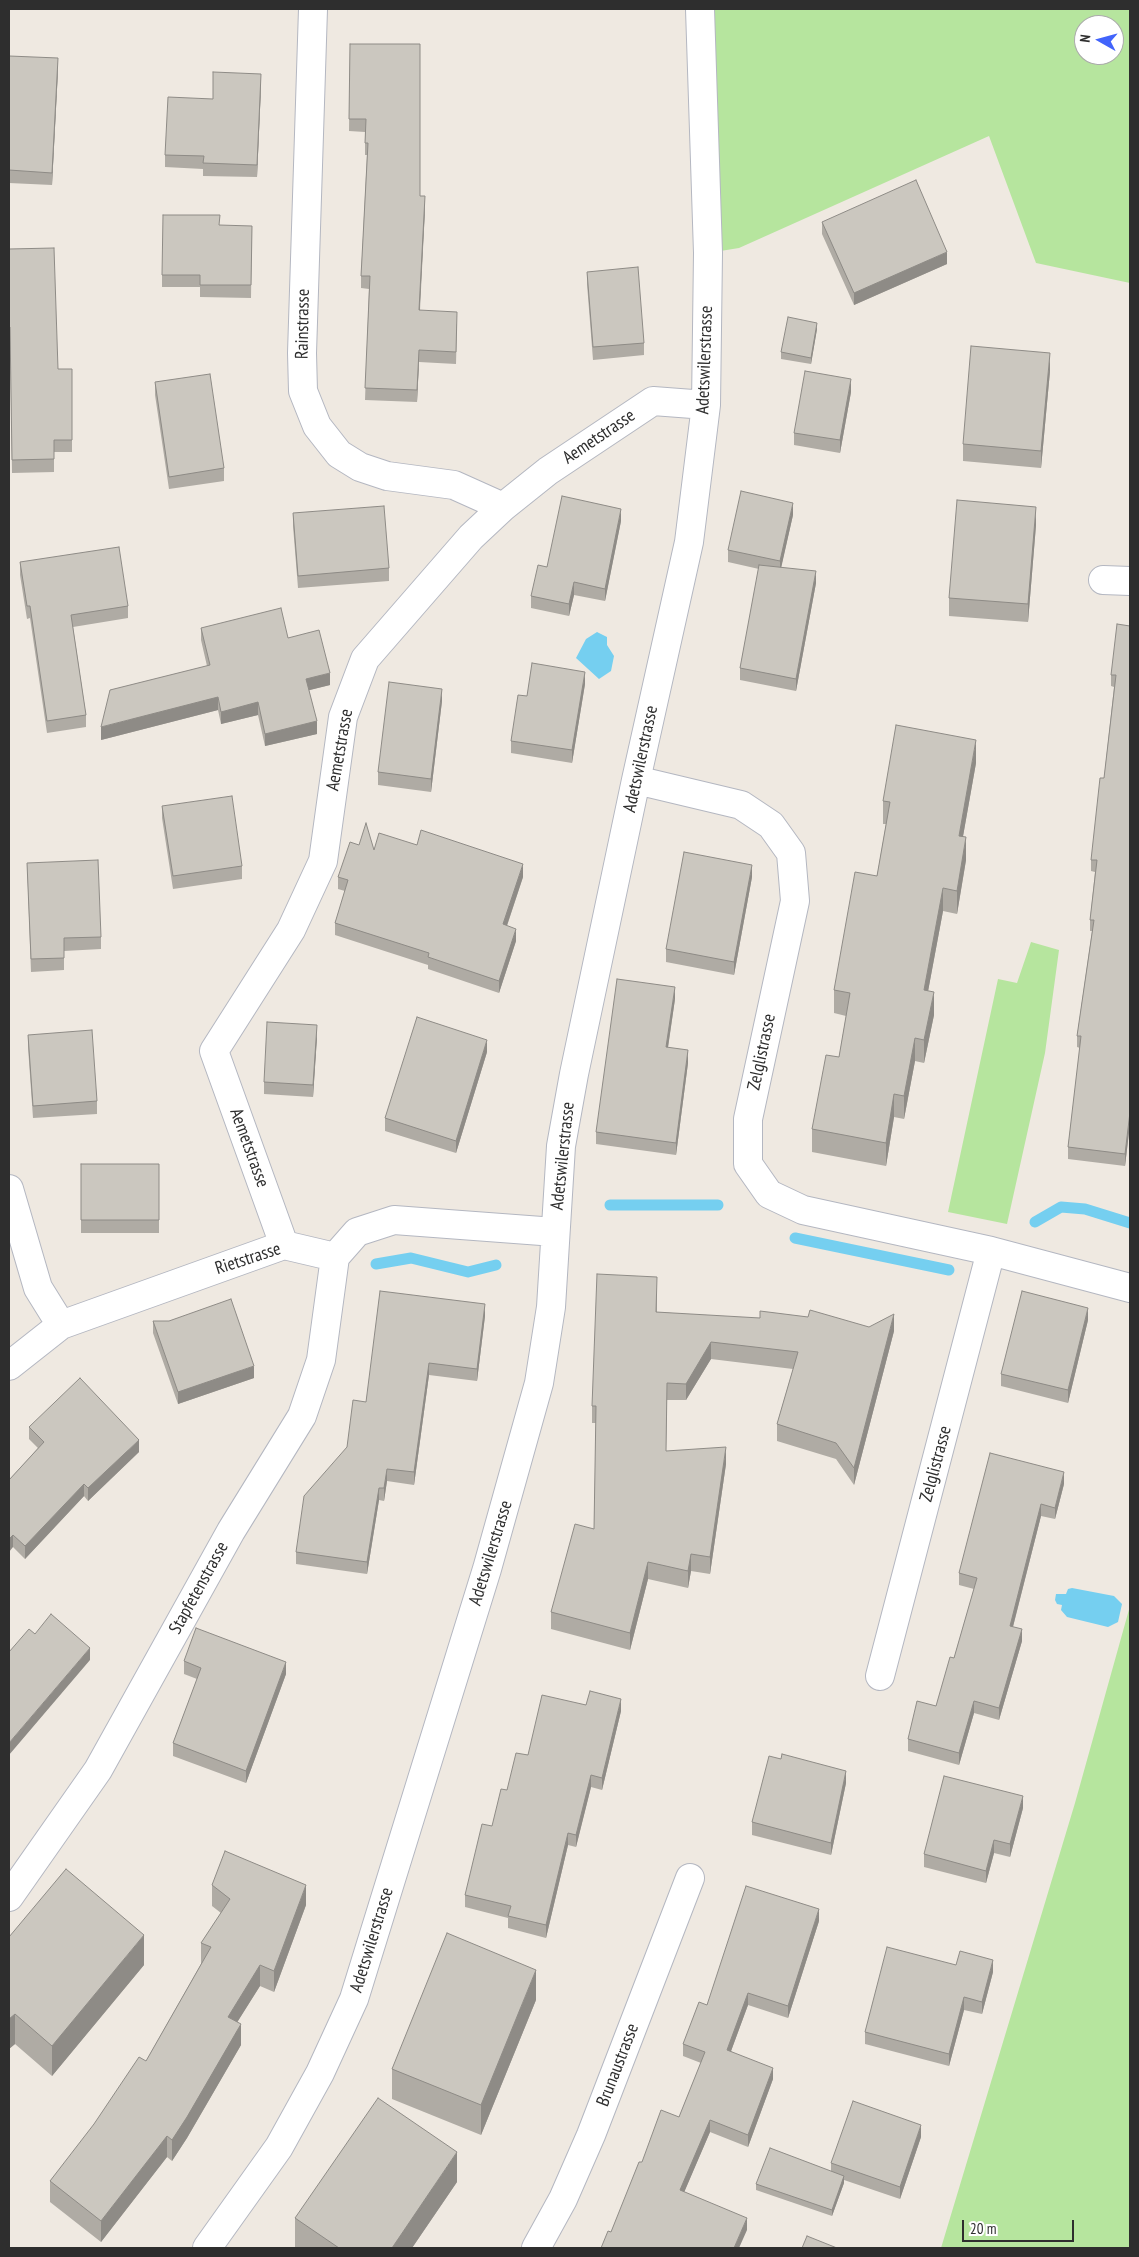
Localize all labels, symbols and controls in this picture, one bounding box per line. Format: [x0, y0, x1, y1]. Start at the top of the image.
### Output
north arrow [1074, 15, 1124, 65]
text: N [1076, 33, 1094, 43]
street label: Rainstrasse [292, 289, 314, 359]
street label: Adetswilerstrasse [692, 305, 718, 415]
street label: Aemetstrasse [559, 405, 639, 469]
street label: Adetswilerstrasse [619, 704, 663, 814]
street label: Aemetstrasse [322, 707, 358, 793]
street label: Zelglistrasse [743, 1012, 781, 1092]
street label: Adetswilerstrasse [547, 1101, 579, 1211]
street label: Aemetstrasse [225, 1105, 273, 1191]
street label: Rietstrasse [212, 1238, 284, 1280]
street label: Zelglistrasse [916, 1424, 956, 1504]
street label: Adetswilerstrasse [465, 1498, 517, 1608]
street label: Stapfetenstrasse [165, 1538, 233, 1638]
street label: Adetswilerstrasse [346, 1885, 398, 1995]
street label: Brunaustrasse [592, 2021, 644, 2109]
scale bar [964, 2210, 1076, 2242]
text: 20 m [970, 2219, 996, 2238]

